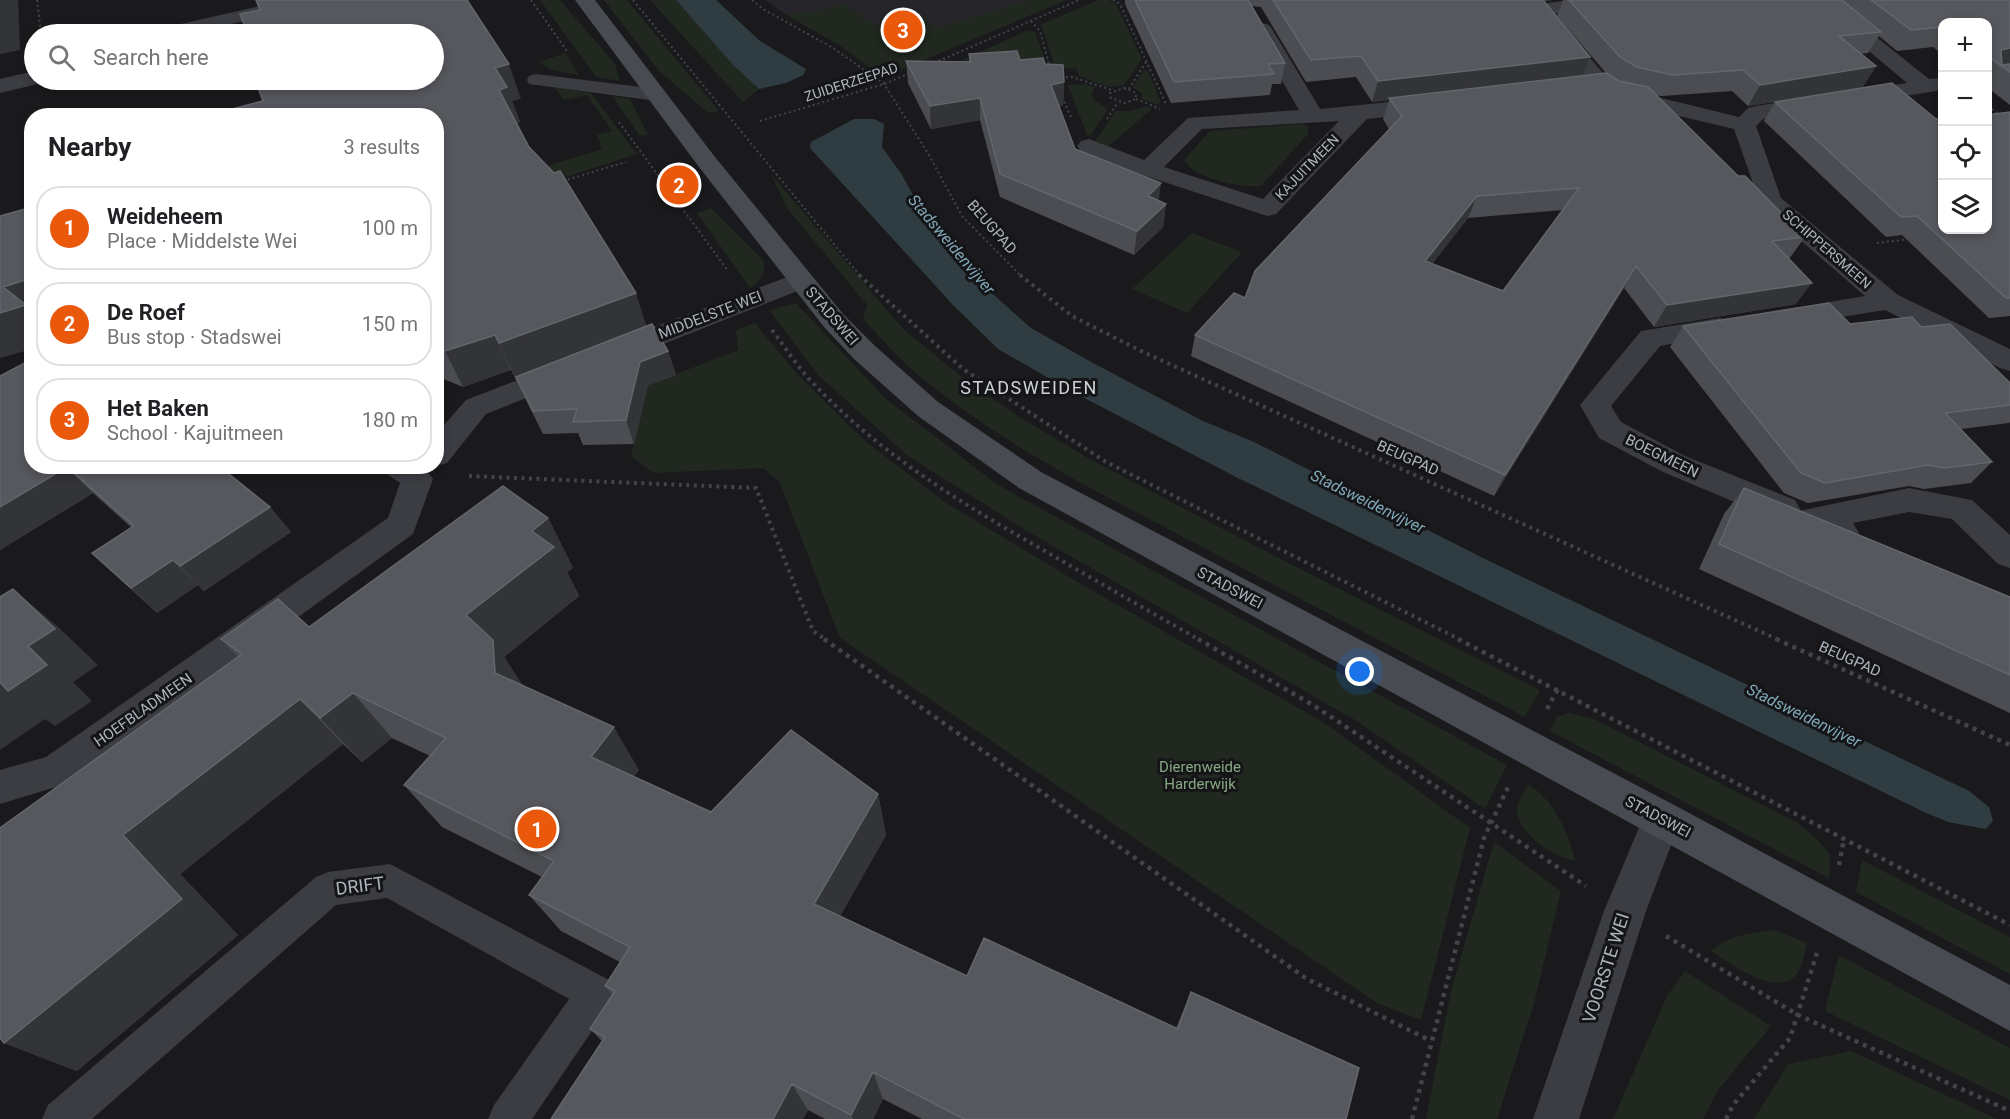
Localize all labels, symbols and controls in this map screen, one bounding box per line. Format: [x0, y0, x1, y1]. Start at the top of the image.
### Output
pin: 3 [884, 8, 922, 52]
map controls [1938, 18, 1992, 234]
button: + [1938, 18, 1992, 72]
search box [24, 24, 444, 90]
icon: search [45, 41, 78, 74]
text: Search here [93, 45, 209, 70]
street label: ZUIDERZEEPAD [802, 59, 900, 105]
button: − [1938, 72, 1992, 126]
button: locate [1938, 126, 1992, 180]
street label: KAJUITMEEN [1272, 131, 1342, 203]
text: Nearby [48, 132, 131, 162]
text: 3 results [344, 135, 420, 159]
pin: 2 [660, 162, 698, 207]
button: layers [1938, 180, 1992, 234]
water label: Stadsweidenvijver [904, 190, 999, 299]
street label: BEUGPAD [964, 196, 1020, 258]
text: Weideheem [107, 204, 223, 229]
street label: SCHIPPERSMEEN [1780, 206, 1874, 292]
text: 1 [64, 216, 75, 240]
text: 100 m [362, 216, 418, 240]
text: Place · Middelste Wei [107, 229, 297, 253]
street label: STADSWEI [802, 283, 862, 349]
street label: MIDDELSTE WEI [656, 287, 764, 343]
text: De Roef [107, 300, 185, 325]
text: 2 [64, 312, 75, 336]
text: 150 m [362, 312, 418, 336]
text: Bus stop · Stadswei [107, 325, 282, 349]
district label: STADSWEIDEN [960, 377, 1098, 398]
text: Het Baken [107, 396, 209, 421]
text: 3 [64, 408, 75, 432]
text: 180 m [362, 408, 418, 432]
text: School · Kajuitmeen [107, 421, 284, 445]
street label: BOEGMEEN [1622, 431, 1702, 481]
street label: BEUGPAD [1374, 436, 1442, 480]
water label: Stadsweidenvijver [1308, 466, 1429, 538]
street label: STADSWEI [1194, 563, 1266, 613]
street label: BEUGPAD [1816, 637, 1884, 681]
your location [1345, 657, 1374, 686]
street label: HOEFBLADMEEN [90, 669, 196, 751]
water label: Stadsweidenvijver [1744, 680, 1865, 752]
park label: Dierenweide Harderwijk [1159, 758, 1241, 793]
street label: STADSWEI [1622, 792, 1694, 842]
pin: 1 [518, 806, 556, 852]
street label: DRIFT [335, 872, 386, 899]
street label: VOORSTE WEI [1578, 910, 1633, 1026]

